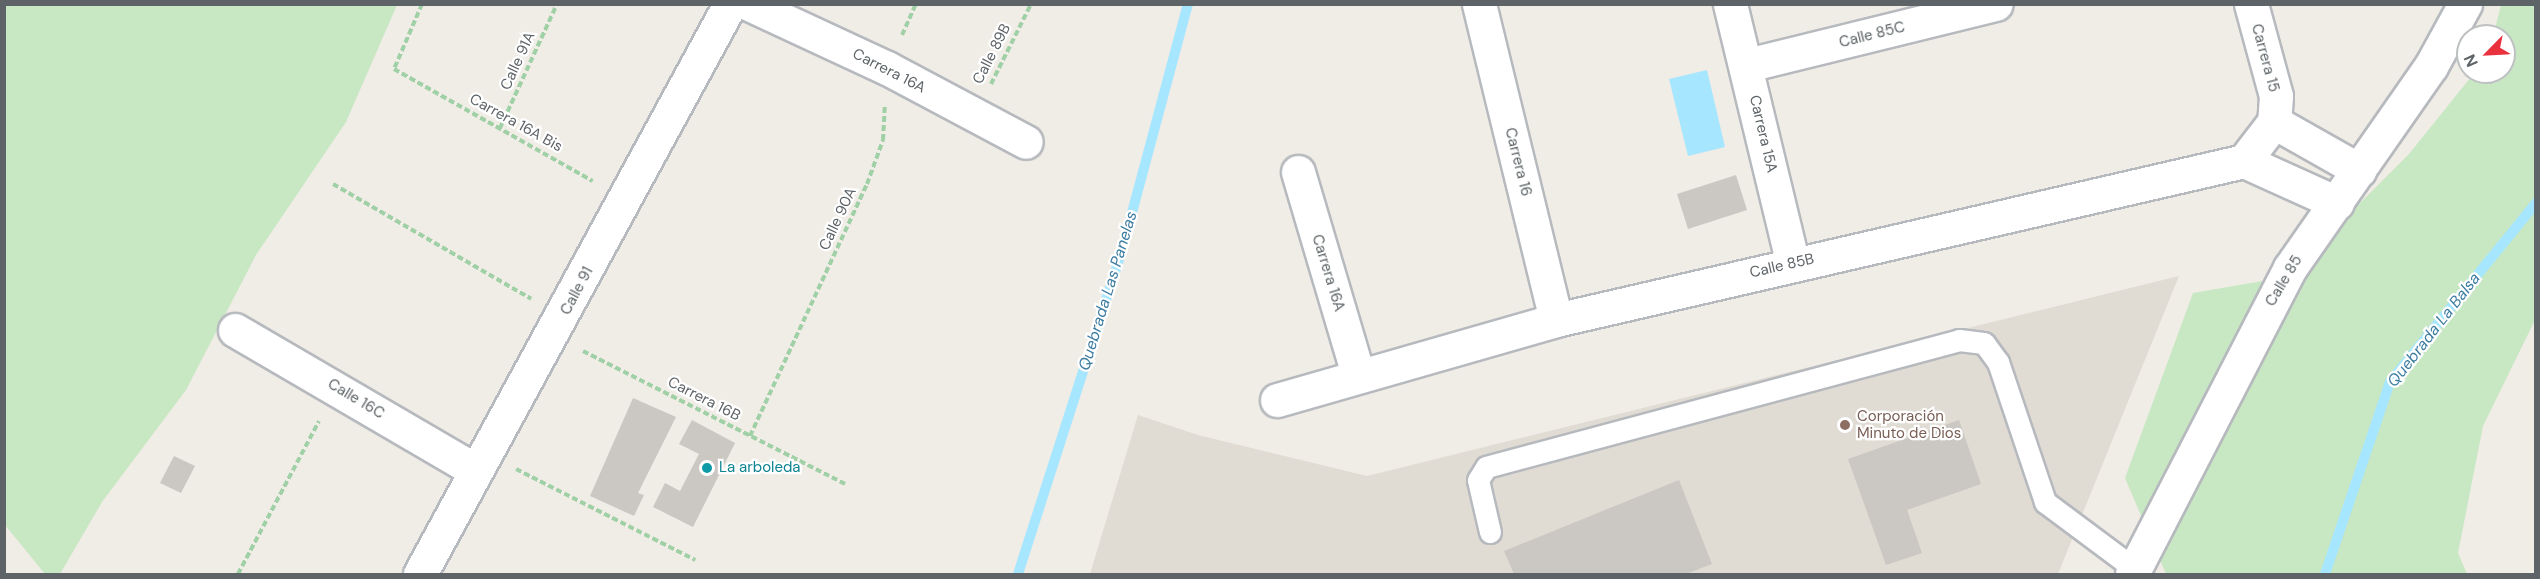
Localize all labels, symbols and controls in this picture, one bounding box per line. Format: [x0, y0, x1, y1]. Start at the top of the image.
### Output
street label: Calle 85C [1837, 18, 1907, 52]
street label: Calle 89B [969, 21, 1015, 87]
street label: Carrera 15 [2247, 22, 2283, 94]
north arrow [2456, 24, 2516, 84]
street label: Calle 91A [497, 29, 539, 93]
street label: Carrera 16A [850, 45, 928, 97]
text: N [2459, 51, 2483, 70]
street label: Carrera 16A Bis [466, 90, 566, 156]
street label: Carrera 15A [1745, 93, 1781, 175]
street label: Carrera 16 [1501, 126, 1535, 198]
street label: Calle 90A [816, 185, 860, 253]
water label: Quebrada Las Panelas [1075, 209, 1141, 373]
street label: Carrera 16A [1308, 232, 1348, 314]
street label: Calle 85B [1748, 250, 1816, 282]
street label: Calle 85 [2262, 252, 2306, 310]
street label: Calle 91 [557, 264, 597, 318]
water label: Quebrada La Balsa [2383, 269, 2485, 391]
street label: Carrera 16B [665, 373, 743, 425]
street label: Calle 16C [324, 375, 388, 423]
place label: Corporación Minuto de Dios [1857, 407, 1961, 442]
marker: Corporación Minuto de Dios [1838, 418, 1852, 432]
place label: La arboleda [719, 459, 800, 477]
marker: La arboleda [700, 461, 714, 475]

